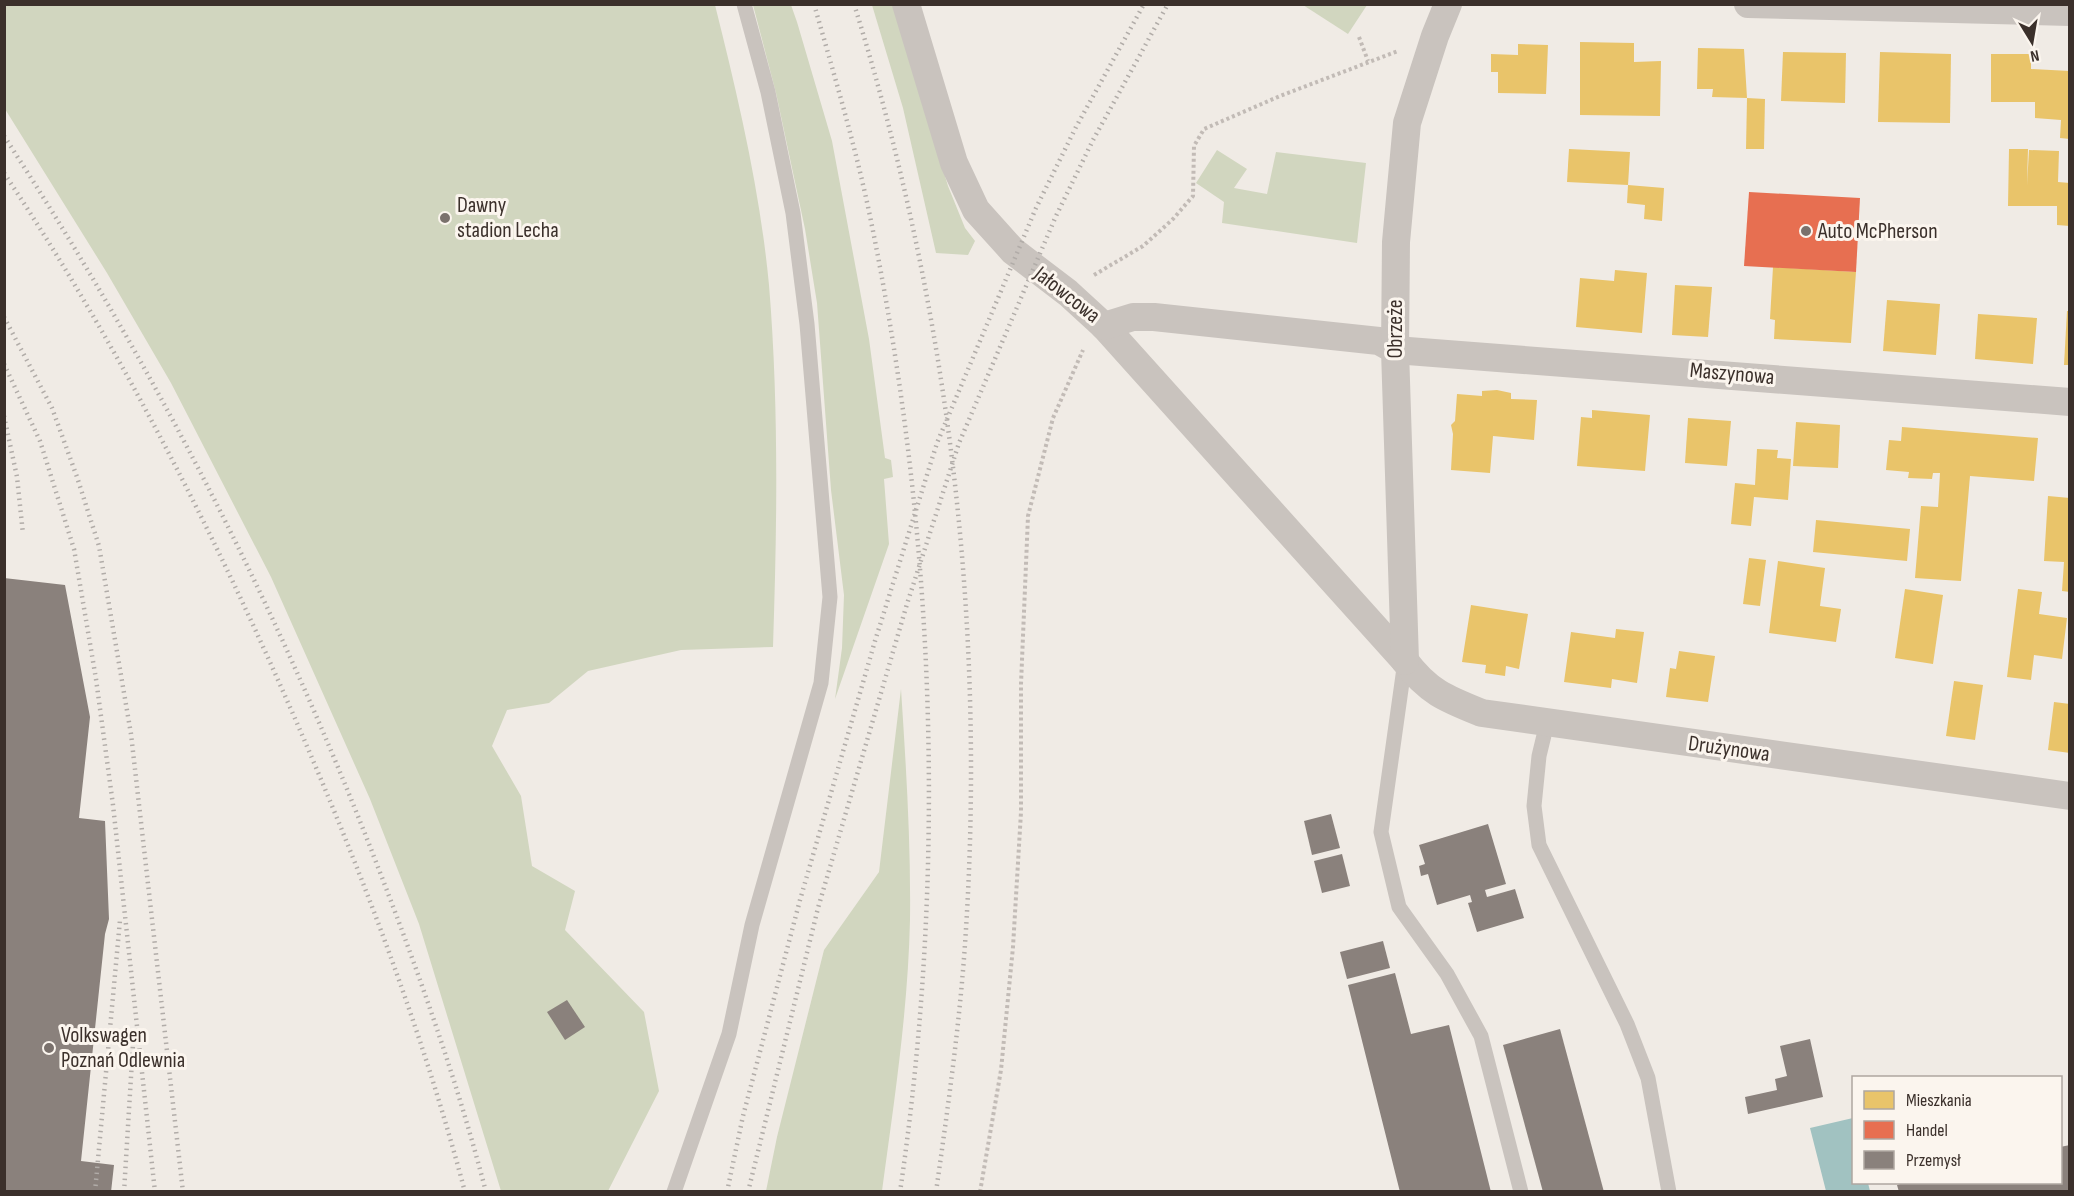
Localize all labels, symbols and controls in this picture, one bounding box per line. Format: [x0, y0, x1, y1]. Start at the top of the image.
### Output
north arrow [2002, 12, 2062, 72]
text: N [2029, 45, 2041, 65]
place label: Dawny stadion Lecha [457, 192, 559, 244]
marker: Dawny stadion Lecha [438, 211, 452, 225]
place label: Auto McPherson [1817, 218, 1938, 245]
marker: Auto McPherson [1799, 224, 1813, 238]
street label: Jałowcowa [1028, 260, 1106, 329]
street label: Obrzeże [1382, 299, 1409, 359]
street label: Maszynowa [1689, 357, 1775, 391]
street label: Drużynowa [1687, 730, 1771, 768]
place label: Volkswagen Poznań Odlewnia [61, 1022, 185, 1074]
marker: Volkswagen Poznań Odlewnia [42, 1041, 56, 1055]
legend [1852, 1076, 2062, 1184]
text: Mieszkania [1906, 1090, 1972, 1111]
text: Handel [1906, 1120, 1948, 1141]
text: Przemysł [1906, 1150, 1961, 1171]

